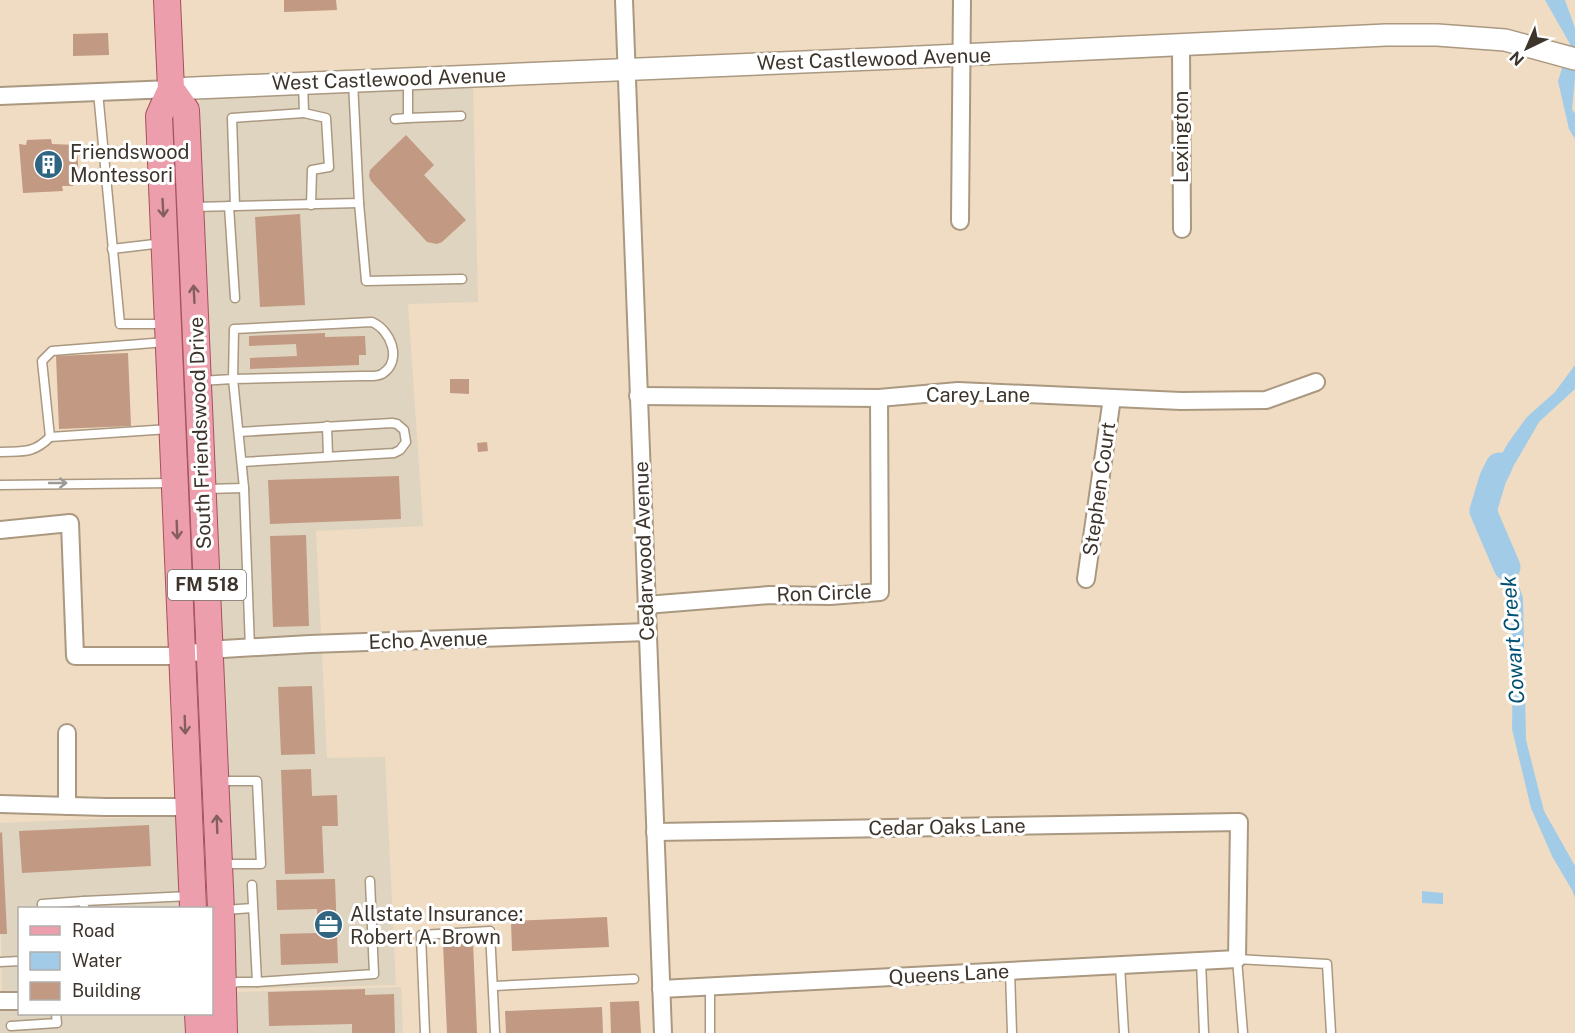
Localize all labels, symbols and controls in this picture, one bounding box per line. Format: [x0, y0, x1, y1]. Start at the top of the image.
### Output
north arrow [1497, 18, 1557, 78]
street label: West Castlewood Avenue [756, 43, 992, 75]
text: N [1506, 47, 1528, 70]
street label: West Castlewood Avenue [271, 63, 507, 95]
street label: Lexington [1169, 91, 1193, 183]
place label: Friendswood Montessori [70, 140, 189, 187]
building icon: Friendswood Montessori [33, 148, 65, 180]
one-way arrow [158, 197, 169, 217]
one-way arrow [189, 284, 200, 304]
street label: South Friendswood Drive [184, 316, 216, 550]
street label: Carey Lane [926, 383, 1030, 407]
street label: Stephen Court [1078, 420, 1120, 558]
street label: Cedarwood Avenue [629, 461, 659, 641]
one-way arrow [48, 477, 68, 489]
one-way arrow [171, 520, 182, 540]
road number: FM 518 [168, 570, 246, 600]
water label: Cowart Creek [1496, 575, 1529, 705]
street label: Ron Circle [776, 579, 872, 607]
street label: Echo Avenue [368, 626, 488, 654]
one-way arrow [179, 715, 191, 735]
street label: Cedar Oaks Lane [868, 814, 1026, 840]
one-way arrow [211, 815, 222, 835]
place label: Allstate Insurance: Robert A. Brown [350, 902, 523, 949]
legend [18, 907, 213, 1015]
office icon: Allstate Insurance: Robert A. Brown [313, 909, 345, 941]
text: Road [72, 920, 115, 941]
text: Water [72, 950, 122, 971]
street label: Queens Lane [888, 959, 1010, 989]
text: Building [72, 980, 141, 1001]

